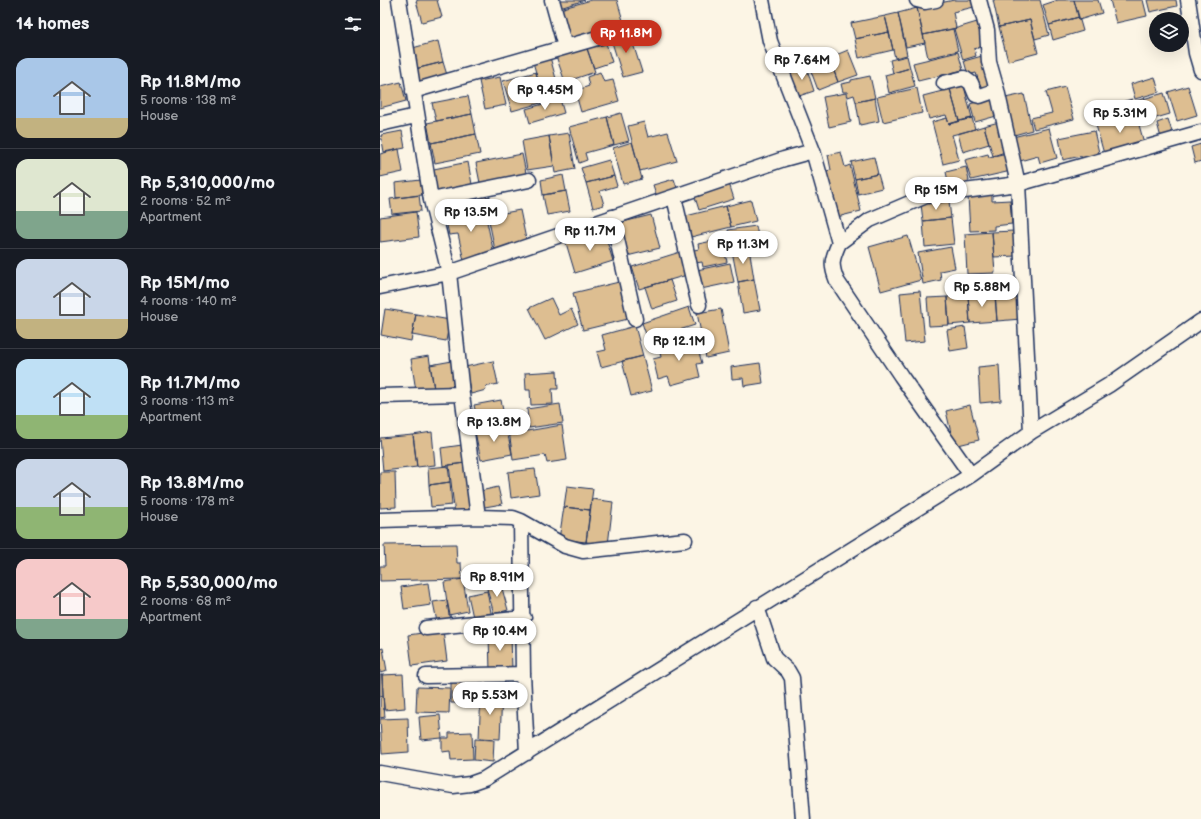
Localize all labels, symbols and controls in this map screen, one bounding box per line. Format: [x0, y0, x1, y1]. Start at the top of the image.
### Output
map controls [1149, 12, 1189, 52]
button: layers [1149, 12, 1189, 52]
icon: filters [342, 13, 364, 35]
text: 14 homes [16, 14, 89, 34]
pin: Rp 11.8M [585, 20, 667, 54]
text: Rp 11.8M [600, 25, 652, 41]
pin: Rp 7.64M [761, 47, 843, 81]
text: Rp 7.64M [774, 52, 830, 68]
text: Rp 11.8M/mo [140, 72, 241, 92]
icon: home [48, 74, 96, 122]
pin: Rp 9.45M [504, 77, 586, 111]
text: Rp 9.45M [517, 82, 573, 98]
text: 5 rooms · 138 m² [140, 92, 236, 108]
pin: Rp 5.31M [1079, 100, 1161, 134]
text: Rp 5.31M [1093, 105, 1147, 121]
text: House [140, 108, 178, 124]
text: Rp 5,310,000/mo [140, 173, 275, 193]
icon: home [48, 175, 96, 223]
pin: Rp 15M [903, 177, 969, 211]
text: Rp 15M [914, 182, 958, 198]
text: 2 rooms · 52 m² [140, 193, 231, 209]
pin: Rp 13.5M [430, 199, 512, 233]
text: Rp 13.5M [444, 204, 498, 220]
text: Apartment [140, 209, 201, 225]
pin: Rp 11.7M [549, 218, 631, 252]
text: Rp 11.7M [564, 223, 616, 239]
pin: Rp 11.3M [702, 231, 784, 265]
text: Rp 11.3M [717, 236, 769, 252]
text: Rp 15M/mo [140, 273, 230, 293]
pin: Rp 5.88M [941, 274, 1023, 308]
icon: home [48, 275, 96, 323]
text: Rp 5.88M [953, 279, 1011, 295]
text: 4 rooms · 140 m² [140, 293, 237, 309]
text: House [140, 309, 178, 325]
pin: Rp 12.1M [638, 328, 720, 362]
text: Rp 12.1M [653, 333, 705, 349]
text: Rp 11.7M/mo [140, 373, 240, 393]
icon: home [48, 375, 96, 423]
text: 3 rooms · 113 m² [140, 393, 234, 409]
text: Apartment [140, 409, 201, 425]
pin: Rp 13.8M [453, 409, 535, 443]
text: Rp 13.8M [467, 414, 521, 430]
text: Rp 13.8M/mo [140, 473, 244, 493]
icon: home [48, 475, 96, 523]
text: 5 rooms · 178 m² [140, 493, 235, 509]
text: House [140, 509, 178, 525]
pin: Rp 8.91M [456, 564, 538, 598]
text: Rp 8.91M [470, 569, 524, 585]
text: Rp 5,530,000/mo [140, 573, 278, 593]
icon: home [48, 575, 96, 623]
text: 2 rooms · 68 m² [140, 593, 231, 609]
text: Apartment [140, 609, 201, 625]
pin: Rp 10.4M [459, 618, 541, 652]
text: Rp 10.4M [472, 623, 528, 639]
pin: Rp 5.53M [449, 682, 531, 716]
text: Rp 5.53M [462, 687, 518, 703]

